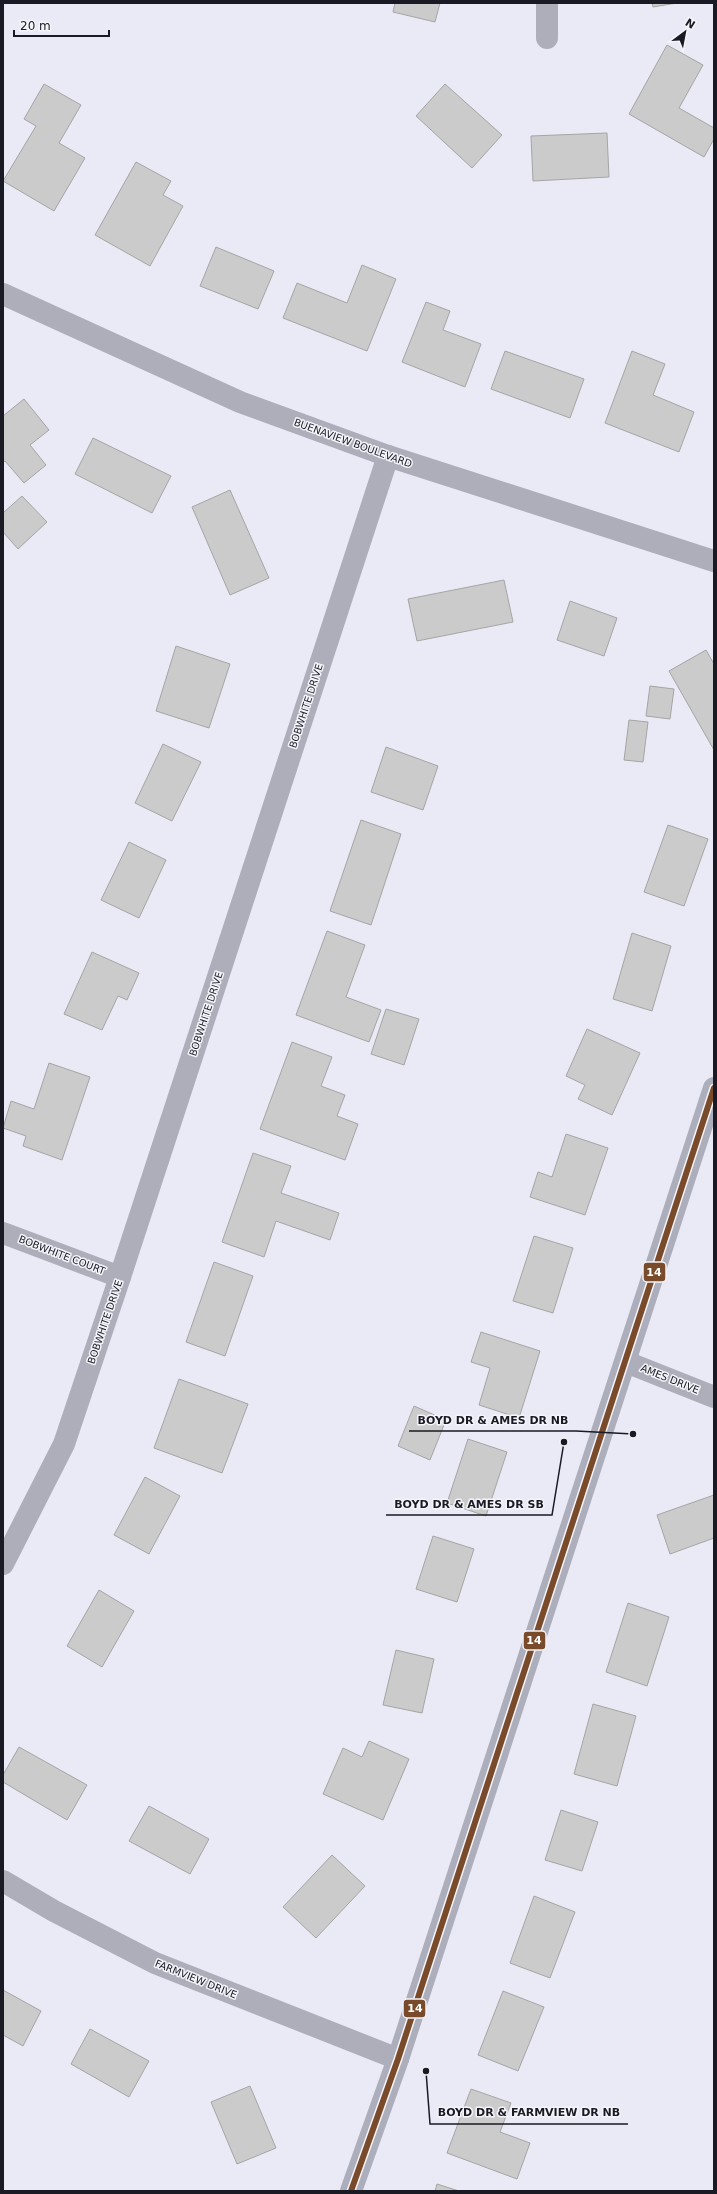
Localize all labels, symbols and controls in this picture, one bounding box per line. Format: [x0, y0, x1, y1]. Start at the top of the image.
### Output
scale bar [14, 12, 109, 38]
north arrow [665, 12, 705, 52]
text: N [683, 16, 697, 32]
text: 20 m [20, 19, 51, 33]
street label: BUENAVIEW BOULEVARD [292, 416, 414, 470]
street label: BOBWHITE DRIVE [287, 663, 325, 749]
street label: BOBWHITE DRIVE [187, 971, 225, 1057]
street label: BOBWHITE COURT [17, 1233, 108, 1277]
line badge: 14 [643, 1262, 666, 1282]
text: 14 [646, 1266, 662, 1279]
street label: BOBWHITE DRIVE [86, 1279, 124, 1365]
street label: AMES DRIVE [639, 1362, 701, 1396]
callout: BOYD DR & AMES DR NB [409, 1408, 576, 1431]
text: BOYD DR & AMES DR NB [418, 1414, 568, 1427]
callout: BOYD DR & AMES DR SB [386, 1492, 552, 1515]
text: BOYD DR & AMES DR SB [394, 1498, 544, 1511]
line badge: 14 [523, 1631, 546, 1650]
text: 14 [526, 1634, 542, 1647]
street label: FARMVIEW DRIVE [154, 1958, 238, 2000]
line badge: 14 [403, 1999, 426, 2018]
text: 14 [407, 2002, 423, 2015]
callout: BOYD DR & FARMVIEW DR NB [430, 2101, 628, 2124]
text: BOYD DR & FARMVIEW DR NB [438, 2106, 620, 2119]

